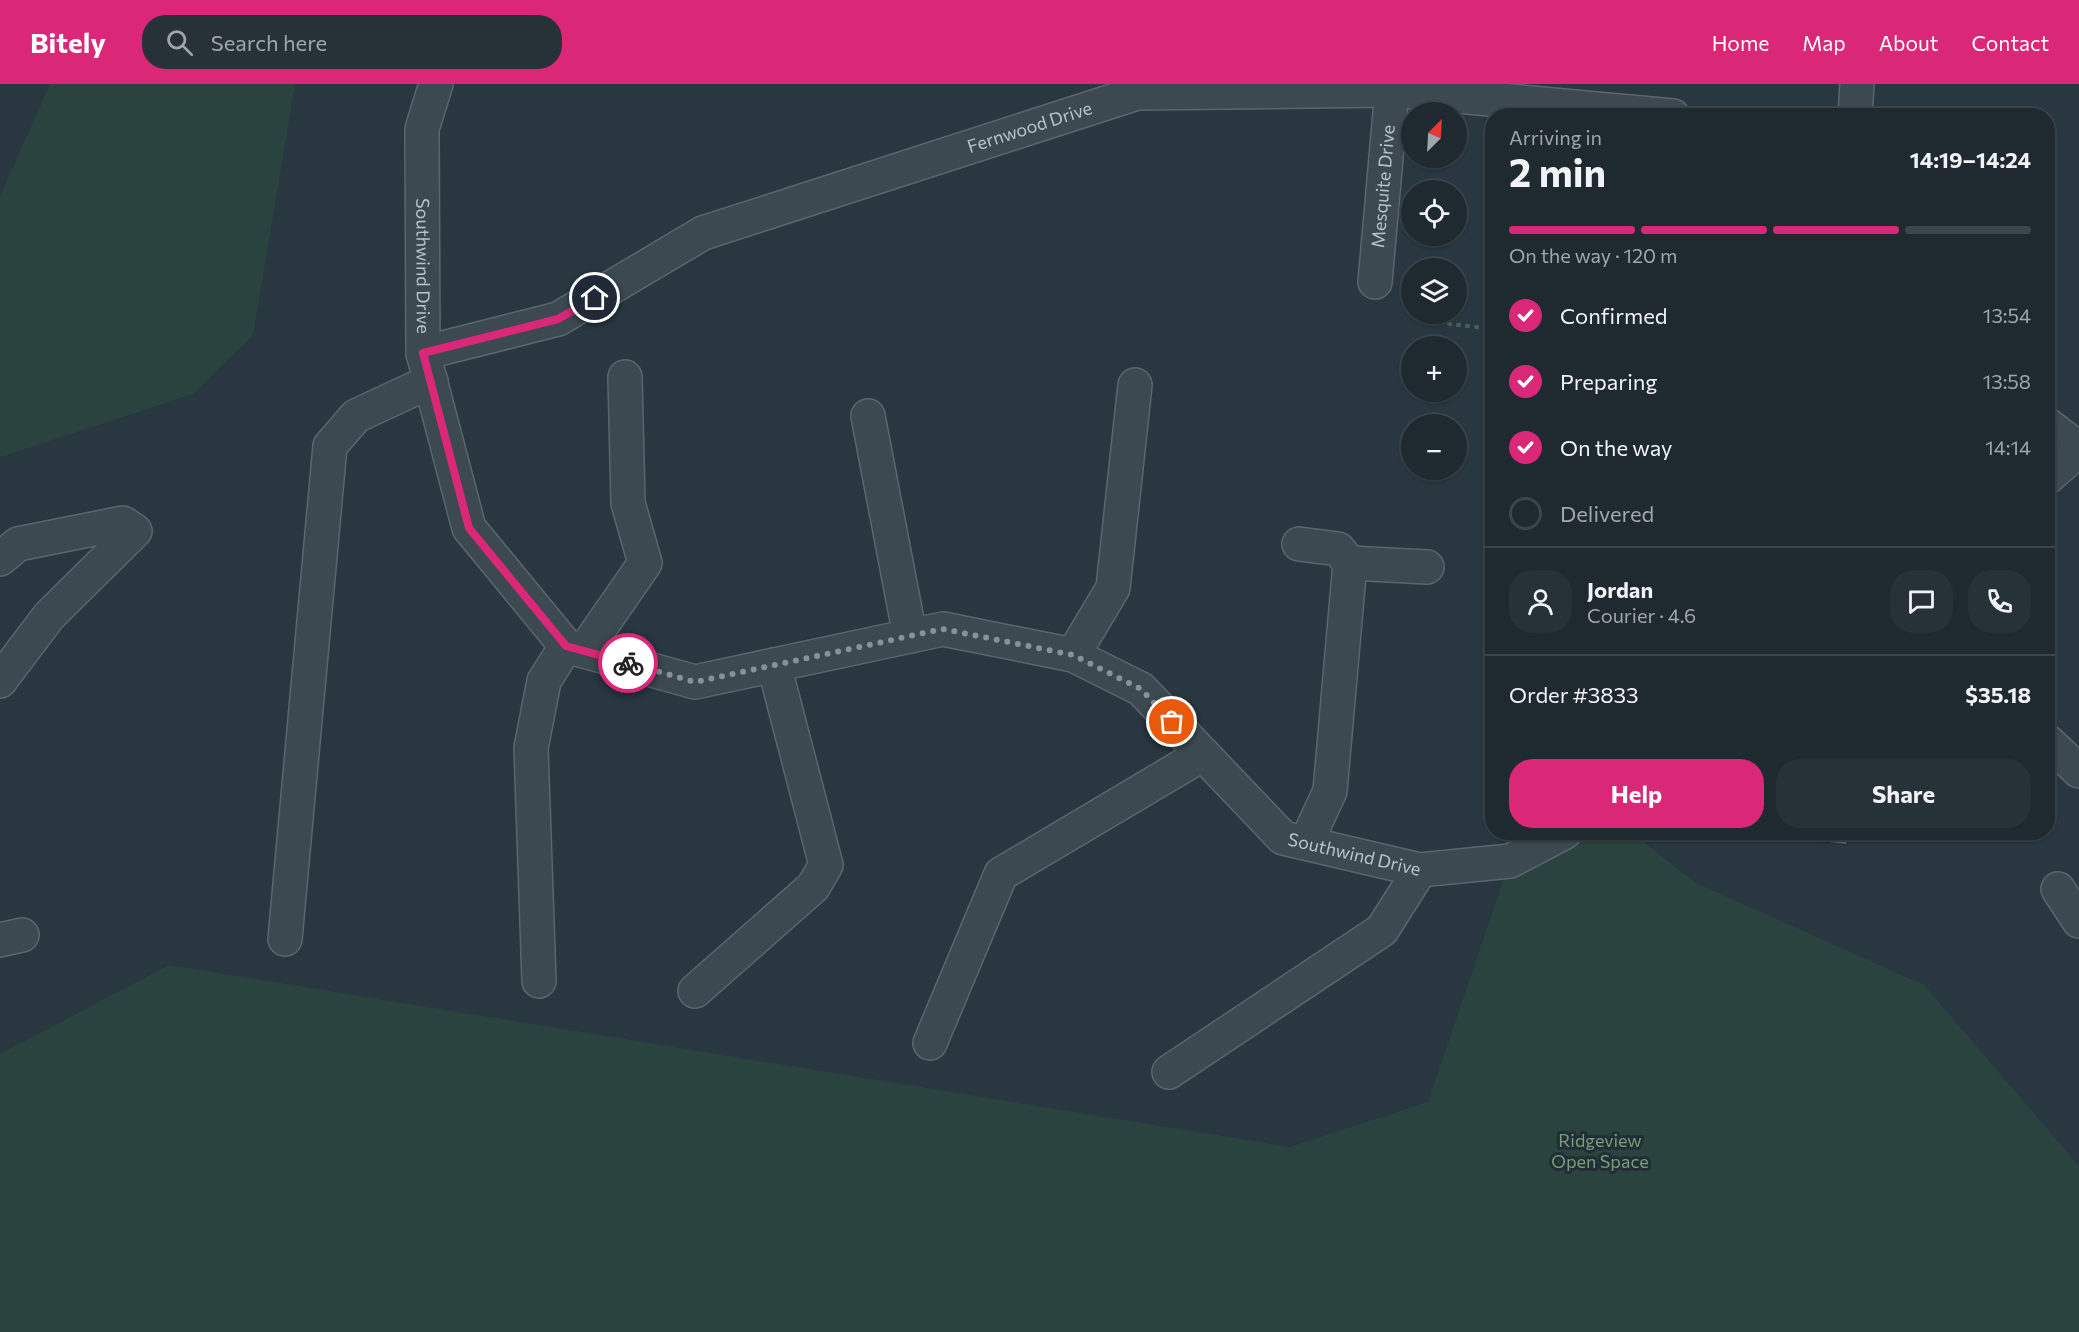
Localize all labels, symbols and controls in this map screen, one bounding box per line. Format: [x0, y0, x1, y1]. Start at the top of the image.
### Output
search box [142, 15, 562, 69]
text: Bitely [30, 25, 106, 59]
icon: search [163, 26, 196, 59]
text: Search here [211, 29, 327, 56]
text: Home [1712, 30, 1769, 55]
text: Map [1802, 30, 1846, 55]
text: About [1879, 30, 1938, 55]
text: Contact [1971, 30, 2049, 55]
street label: Fernwood Drive [964, 96, 1094, 157]
north arrow [1401, 102, 1467, 168]
map controls [1401, 102, 1467, 480]
street label: Mesquite Drive [1366, 124, 1399, 249]
text: Arriving in [1509, 125, 1602, 149]
text: 14:19–14:24 [1910, 146, 2031, 173]
text: 2 min [1509, 147, 1606, 195]
button: locate [1401, 180, 1467, 246]
street label: Southwind Drive [412, 198, 435, 334]
text: On the way · 120 m [1509, 243, 1677, 267]
button: layers [1401, 258, 1467, 324]
pin [569, 272, 620, 323]
icon: home [578, 281, 611, 314]
icon: check [1509, 299, 1542, 332]
text: Confirmed [1560, 302, 1667, 329]
text: 13:54 [1983, 303, 2031, 327]
button: + [1401, 336, 1467, 402]
icon: check [1509, 365, 1542, 398]
text: Preparing [1560, 368, 1657, 395]
text: 13:58 [1983, 369, 2031, 393]
button: − [1401, 414, 1467, 480]
icon: check [1509, 431, 1542, 464]
text: On the way [1560, 434, 1672, 461]
text: 14:14 [1985, 435, 2031, 459]
text: Delivered [1560, 500, 1654, 527]
button: person [1509, 570, 1572, 633]
button: chat [1890, 570, 1953, 633]
button: phone [1968, 570, 2031, 633]
text: Jordan [1587, 576, 1653, 603]
text: Courier · 4.6 [1587, 603, 1696, 627]
courier [598, 633, 658, 693]
icon: bike [612, 647, 645, 680]
text: Order #3833 [1509, 681, 1639, 708]
text: $35.18 [1965, 681, 2031, 708]
pin [1146, 696, 1197, 747]
icon: bag [1155, 705, 1188, 738]
button: Help [1509, 759, 1764, 828]
button: Share [1776, 759, 2031, 828]
street label: Southwind Drive [1286, 828, 1423, 880]
park label: Ridgeview Open Space [1551, 1129, 1649, 1172]

